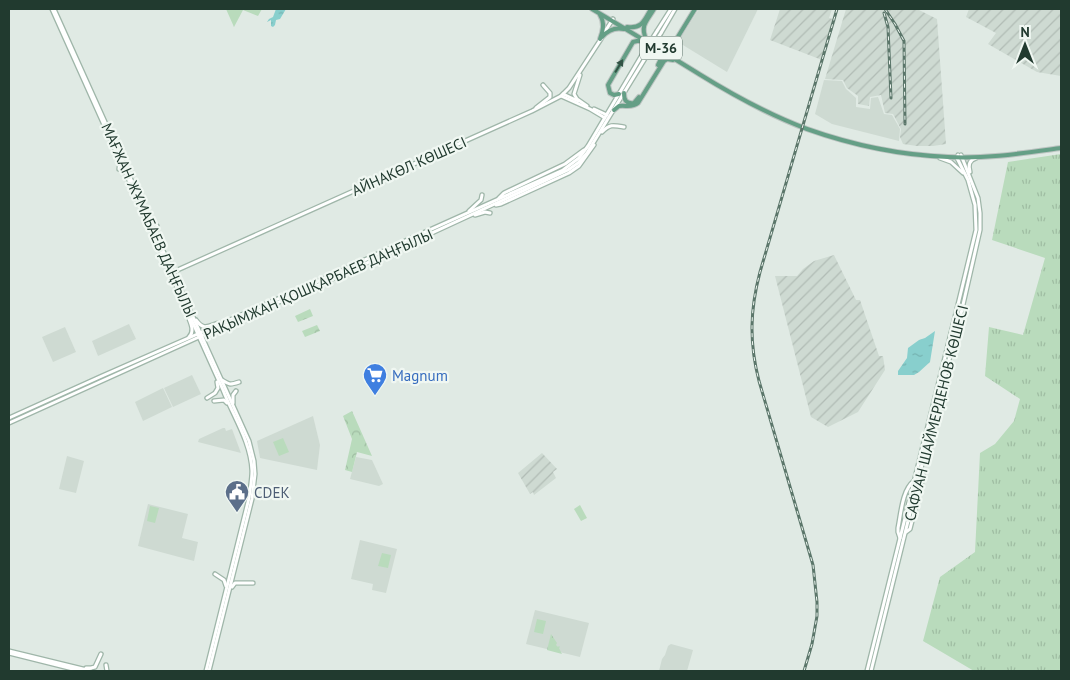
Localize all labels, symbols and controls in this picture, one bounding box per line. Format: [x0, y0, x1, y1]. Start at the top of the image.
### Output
north arrow [1000, 20, 1050, 70]
text: N [1020, 23, 1030, 41]
road number: M-36 [640, 36, 682, 59]
one-way arrow [615, 60, 624, 73]
street label: МАҒЖАН ЖҰМАБАЕВ ДАҢҒЫЛЫ [97, 120, 201, 320]
street label: АЙНАКӨЛ КӨШЕСІ [349, 132, 469, 200]
street label: РАҚЫМЖАН ҚОШҚАРБАЕВ ДАҢҒЫЛЫ [200, 225, 436, 343]
street label: САФУАН ШАЙМЕРДЕНОВ КӨШЕСІ [900, 303, 972, 523]
supermarket icon: Magnum [362, 362, 388, 396]
place label: Magnum [392, 366, 448, 385]
public building icon: CDEK [224, 479, 250, 513]
place label: CDEK [254, 483, 290, 502]

